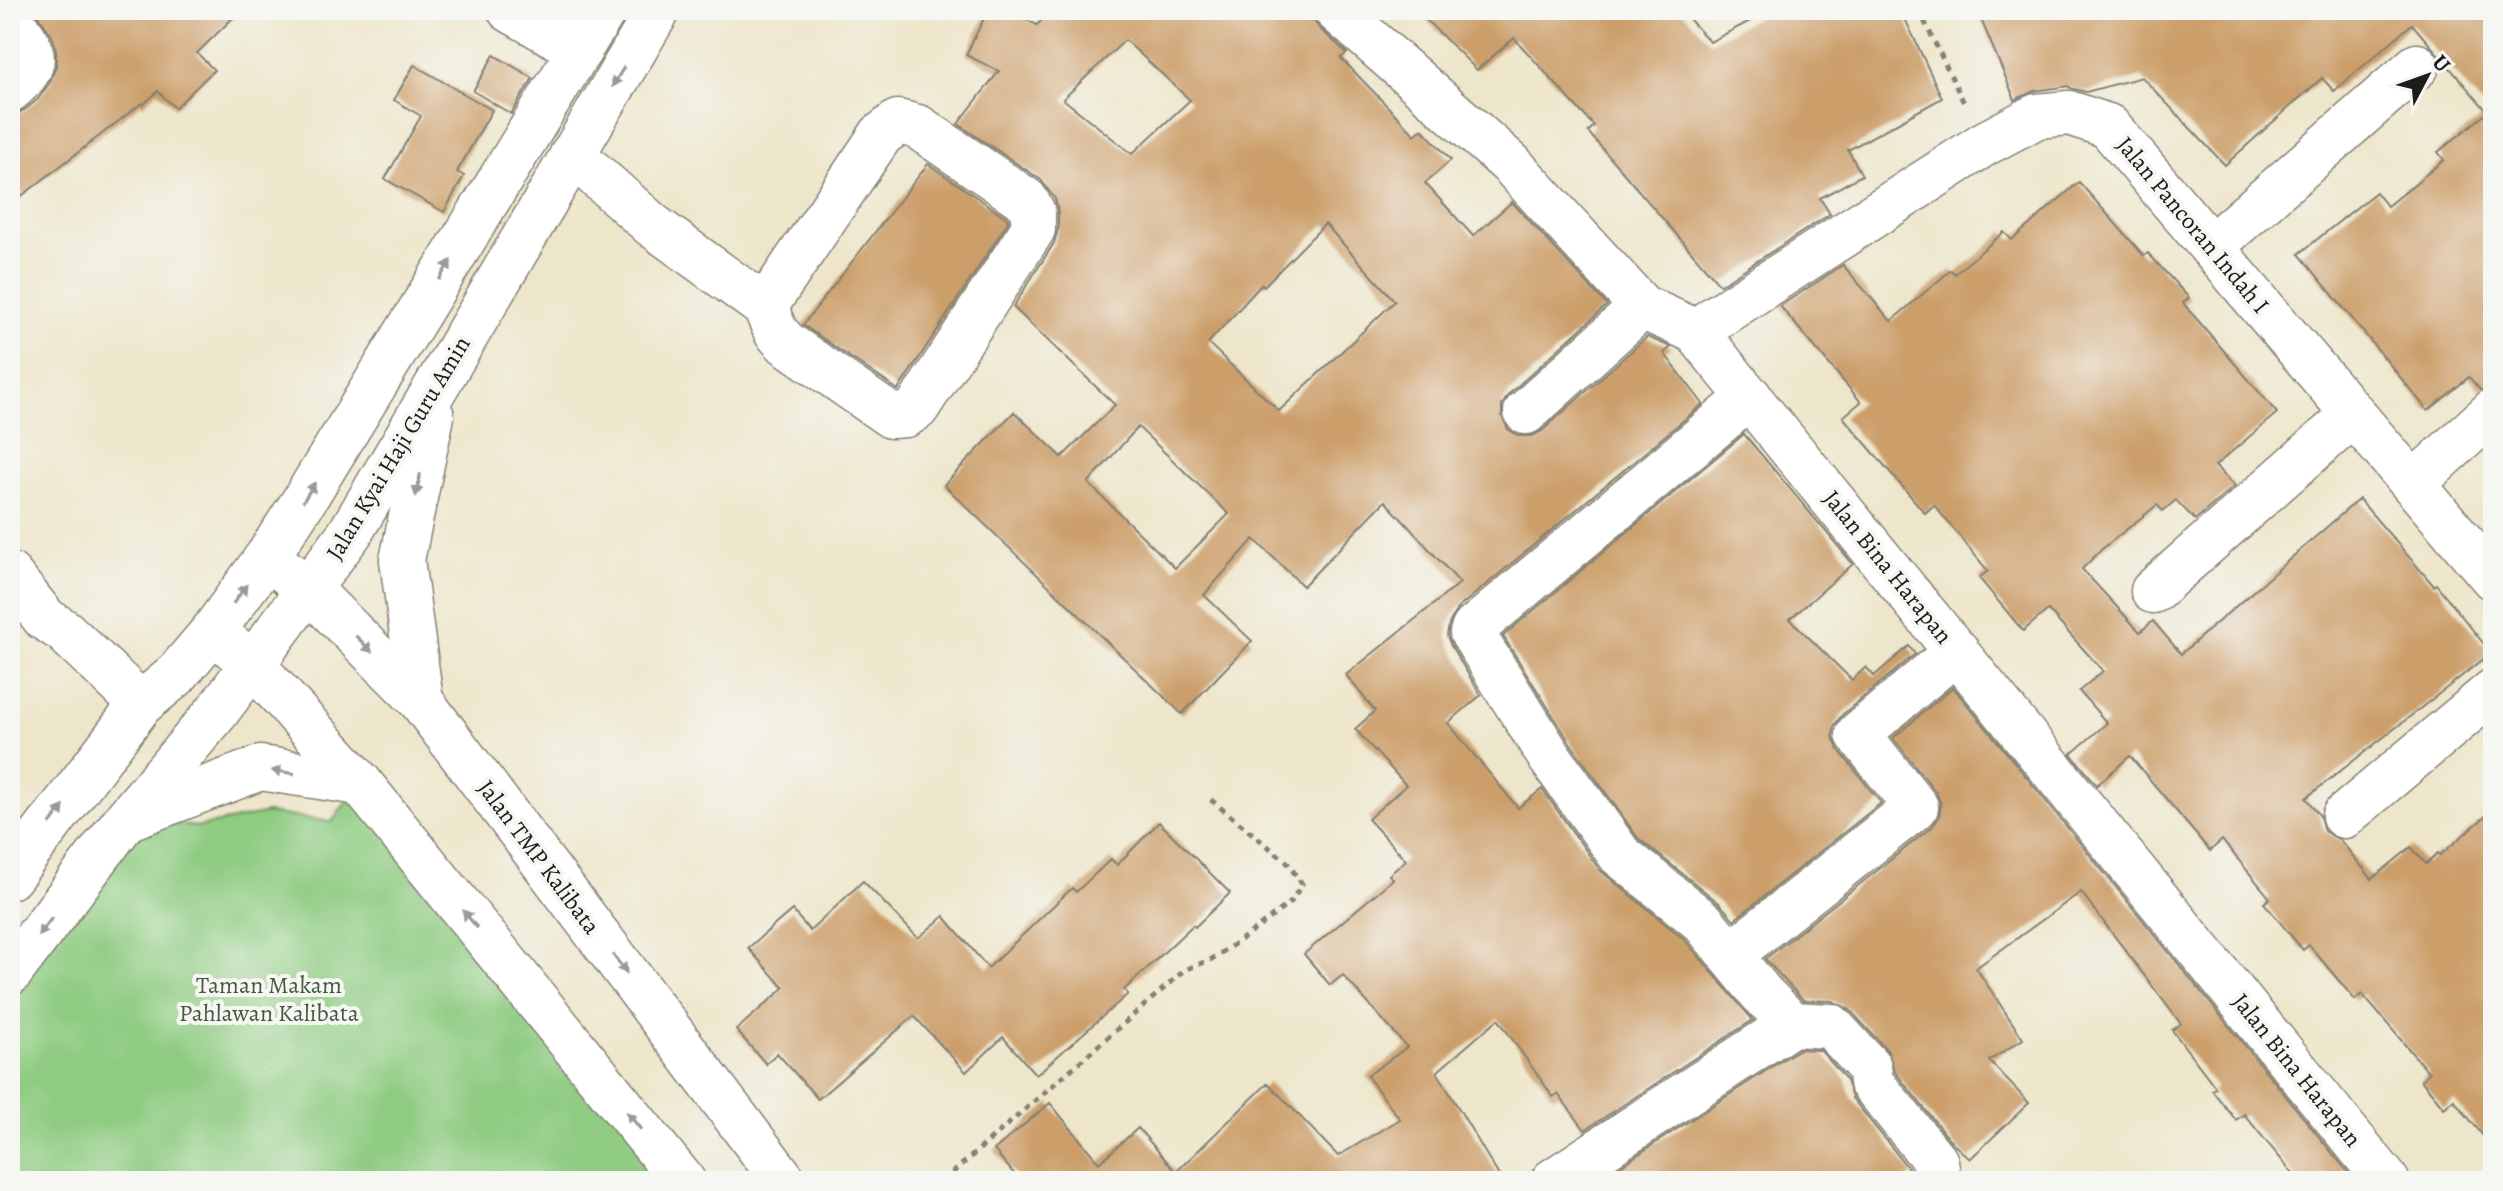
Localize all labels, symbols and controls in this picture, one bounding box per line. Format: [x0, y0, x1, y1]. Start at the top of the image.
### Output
north arrow [2387, 36, 2467, 116]
text: U [2425, 48, 2458, 79]
one-way arrow [611, 66, 625, 88]
street label: Jalan Pancoran Indah I [2109, 130, 2277, 320]
one-way arrow [438, 259, 452, 281]
street label: Jalan Kyai Haji Guru Amin [318, 330, 478, 566]
one-way arrow [411, 473, 424, 498]
one-way arrow [302, 481, 316, 503]
street label: Jalan Bina Harapan [1816, 483, 1960, 651]
one-way arrow [232, 583, 248, 605]
one-way arrow [354, 634, 373, 653]
one-way arrow [270, 765, 295, 777]
street label: Jalan TMP Kalibata [470, 773, 608, 941]
one-way arrow [49, 805, 65, 825]
one-way arrow [462, 909, 479, 929]
one-way arrow [38, 916, 53, 937]
one-way arrow [612, 953, 628, 975]
park label: Taman Makam Pahlawan Kalibata [179, 969, 360, 1029]
street label: Jalan Bina Harapan [2225, 986, 2369, 1154]
one-way arrow [626, 1111, 643, 1131]

